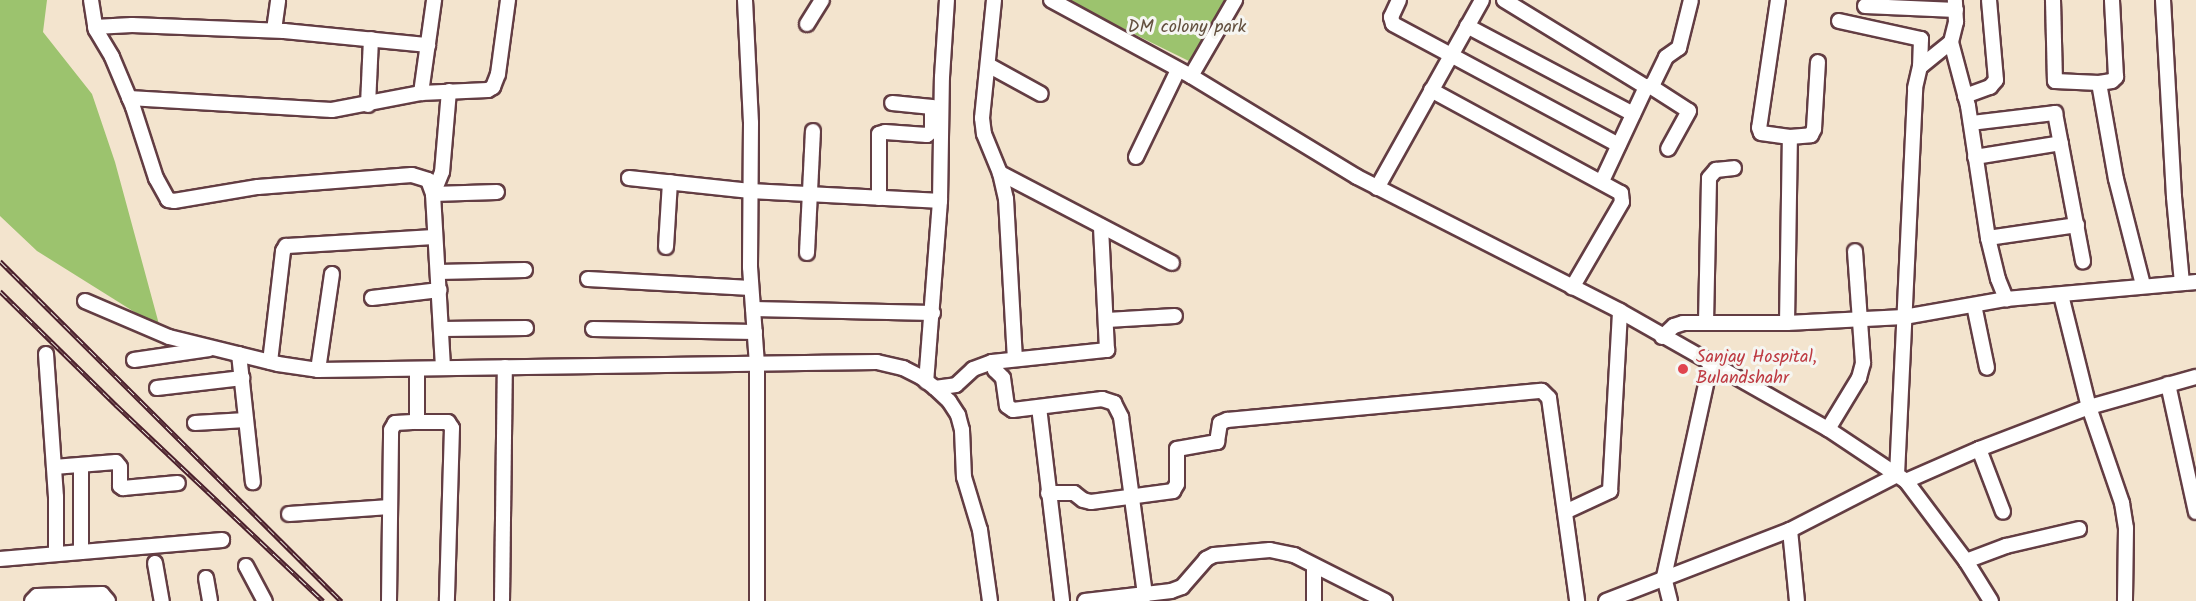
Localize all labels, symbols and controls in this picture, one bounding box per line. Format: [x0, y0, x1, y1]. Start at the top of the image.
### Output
park label: DM colony park [1128, 17, 1246, 39]
place label: Sanjay Hospital, Bulandshahr [1696, 348, 1817, 391]
marker: Sanjay Hospital, Bulandshahr [1674, 360, 1692, 378]

